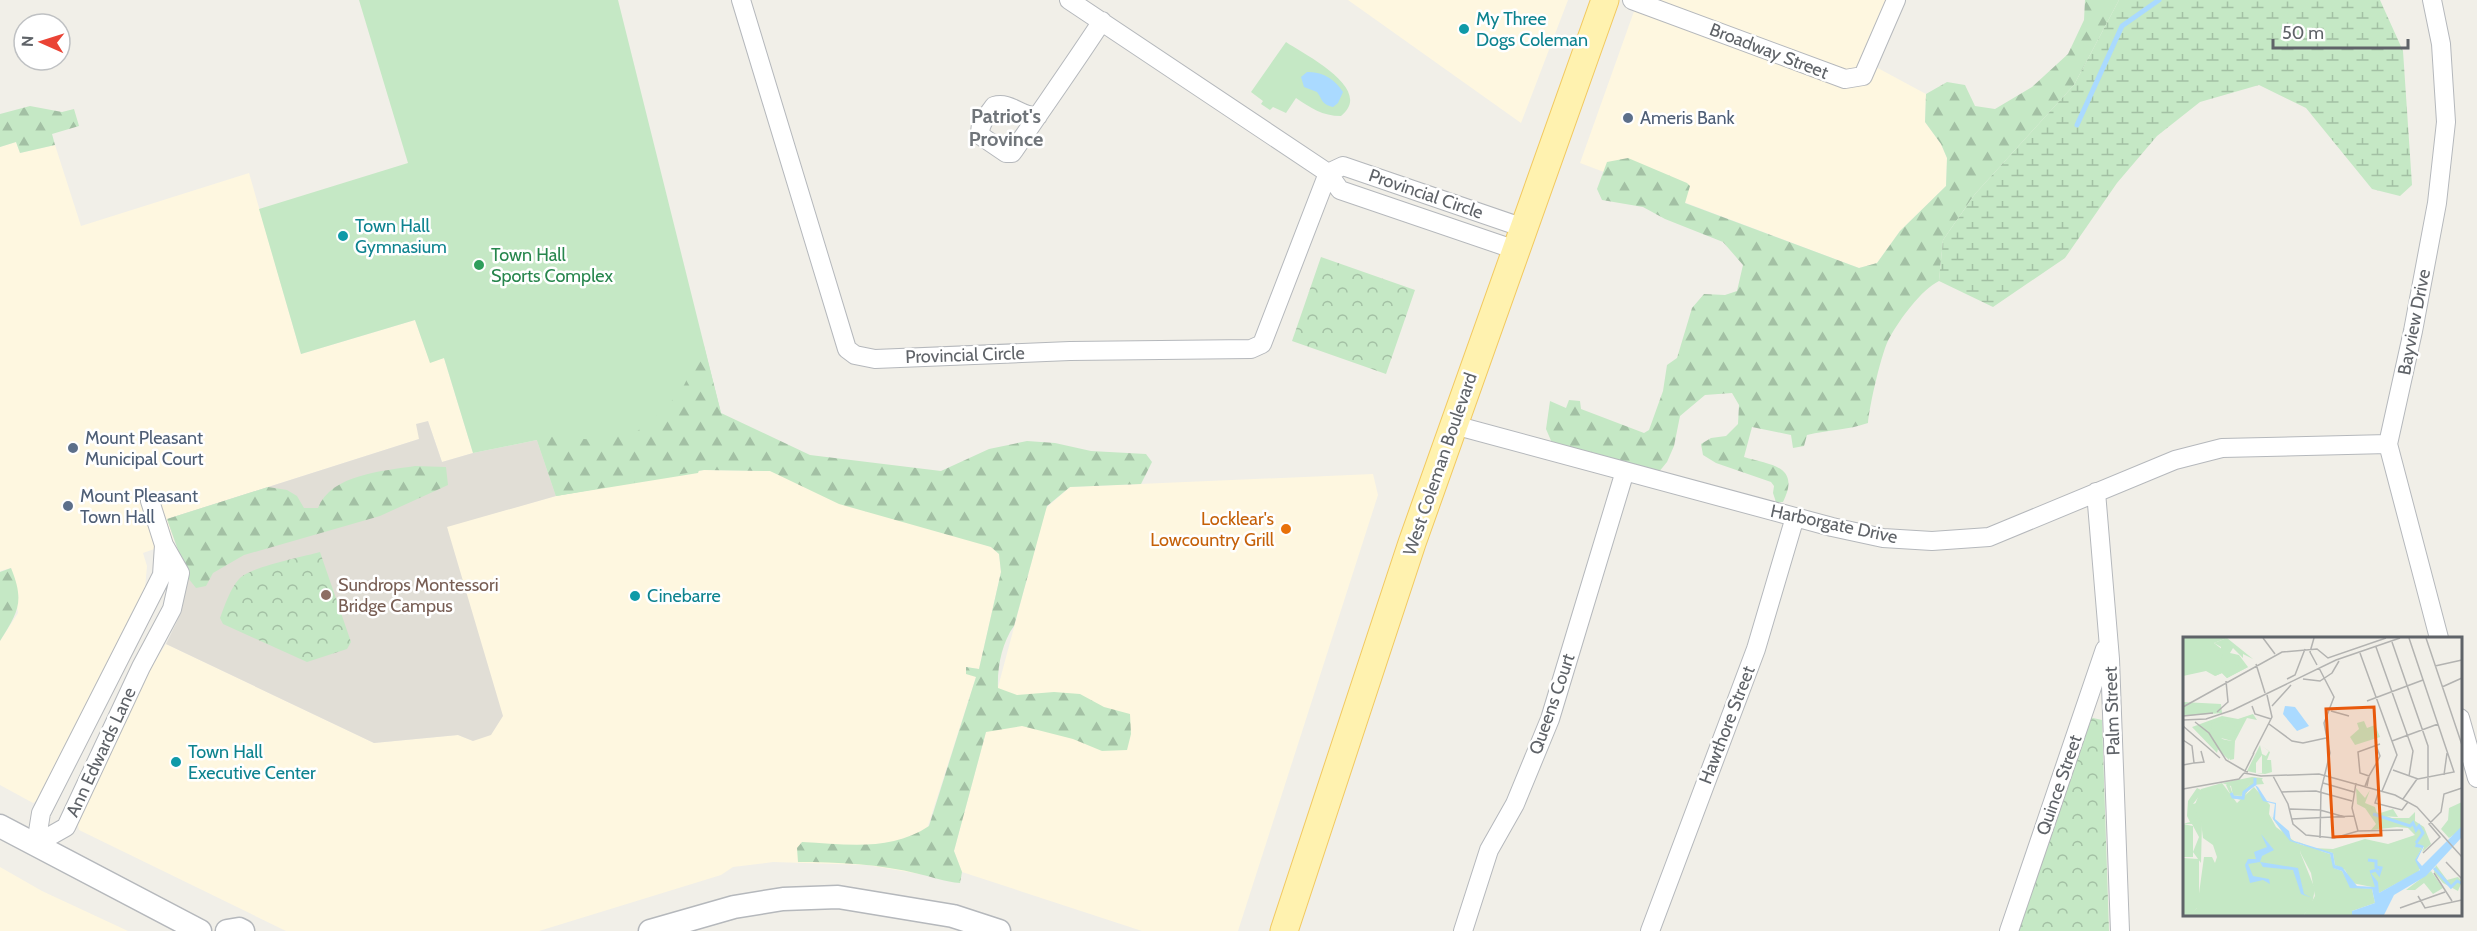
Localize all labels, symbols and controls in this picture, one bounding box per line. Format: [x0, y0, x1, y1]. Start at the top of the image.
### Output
place label: My Three Dogs Coleman [1476, 8, 1588, 51]
north arrow [12, 12, 72, 72]
scale bar [2273, 12, 2408, 50]
street label: Broadway Street [1707, 18, 1831, 84]
marker: My Three Dogs Coleman [1457, 22, 1471, 36]
text: 50 m [2282, 22, 2324, 44]
text: N [18, 35, 37, 47]
district label: Patriot's Province [969, 104, 1043, 151]
place label: Ameris Bank [1640, 107, 1736, 129]
marker: Ameris Bank [1621, 111, 1635, 125]
street label: Provincial Circle [1366, 164, 1486, 224]
place label: Town Hall Gymnasium [355, 215, 447, 258]
marker: Town Hall Gymnasium [336, 229, 350, 243]
place label: Town Hall Sports Complex [491, 244, 613, 287]
marker: Town Hall Sports Complex [472, 258, 486, 272]
street label: Bayview Drive [2393, 267, 2435, 377]
street label: Provincial Circle [905, 342, 1025, 368]
street label: West Coleman Boulevard [1398, 370, 1482, 558]
place label: Mount Pleasant Municipal Court [85, 427, 204, 470]
marker: Mount Pleasant Municipal Court [66, 441, 80, 455]
place label: Mount Pleasant Town Hall [80, 485, 198, 528]
marker: Mount Pleasant Town Hall [61, 499, 75, 513]
street label: Harborgate Drive [1768, 500, 1900, 548]
place label: Locklear's Lowcountry Grill [1150, 508, 1275, 551]
marker: Locklear's Lowcountry Grill [1279, 522, 1293, 536]
place label: Sundrops Montessori Bridge Campus [338, 574, 499, 617]
place label: Cinebarre [647, 585, 721, 607]
marker: Sundrops Montessori Bridge Campus [319, 588, 333, 602]
marker: Cinebarre [628, 589, 642, 603]
inset map [2183, 637, 2462, 916]
street label: Queens Court [1524, 651, 1580, 757]
street label: Hawthore Street [1694, 663, 1760, 787]
street label: Palm Street [2099, 666, 2125, 756]
street label: Ann Edwards Lane [61, 684, 141, 820]
street label: Quince Street [2032, 732, 2086, 838]
place label: Town Hall Executive Center [188, 741, 316, 784]
marker: Town Hall Executive Center [169, 755, 183, 769]

